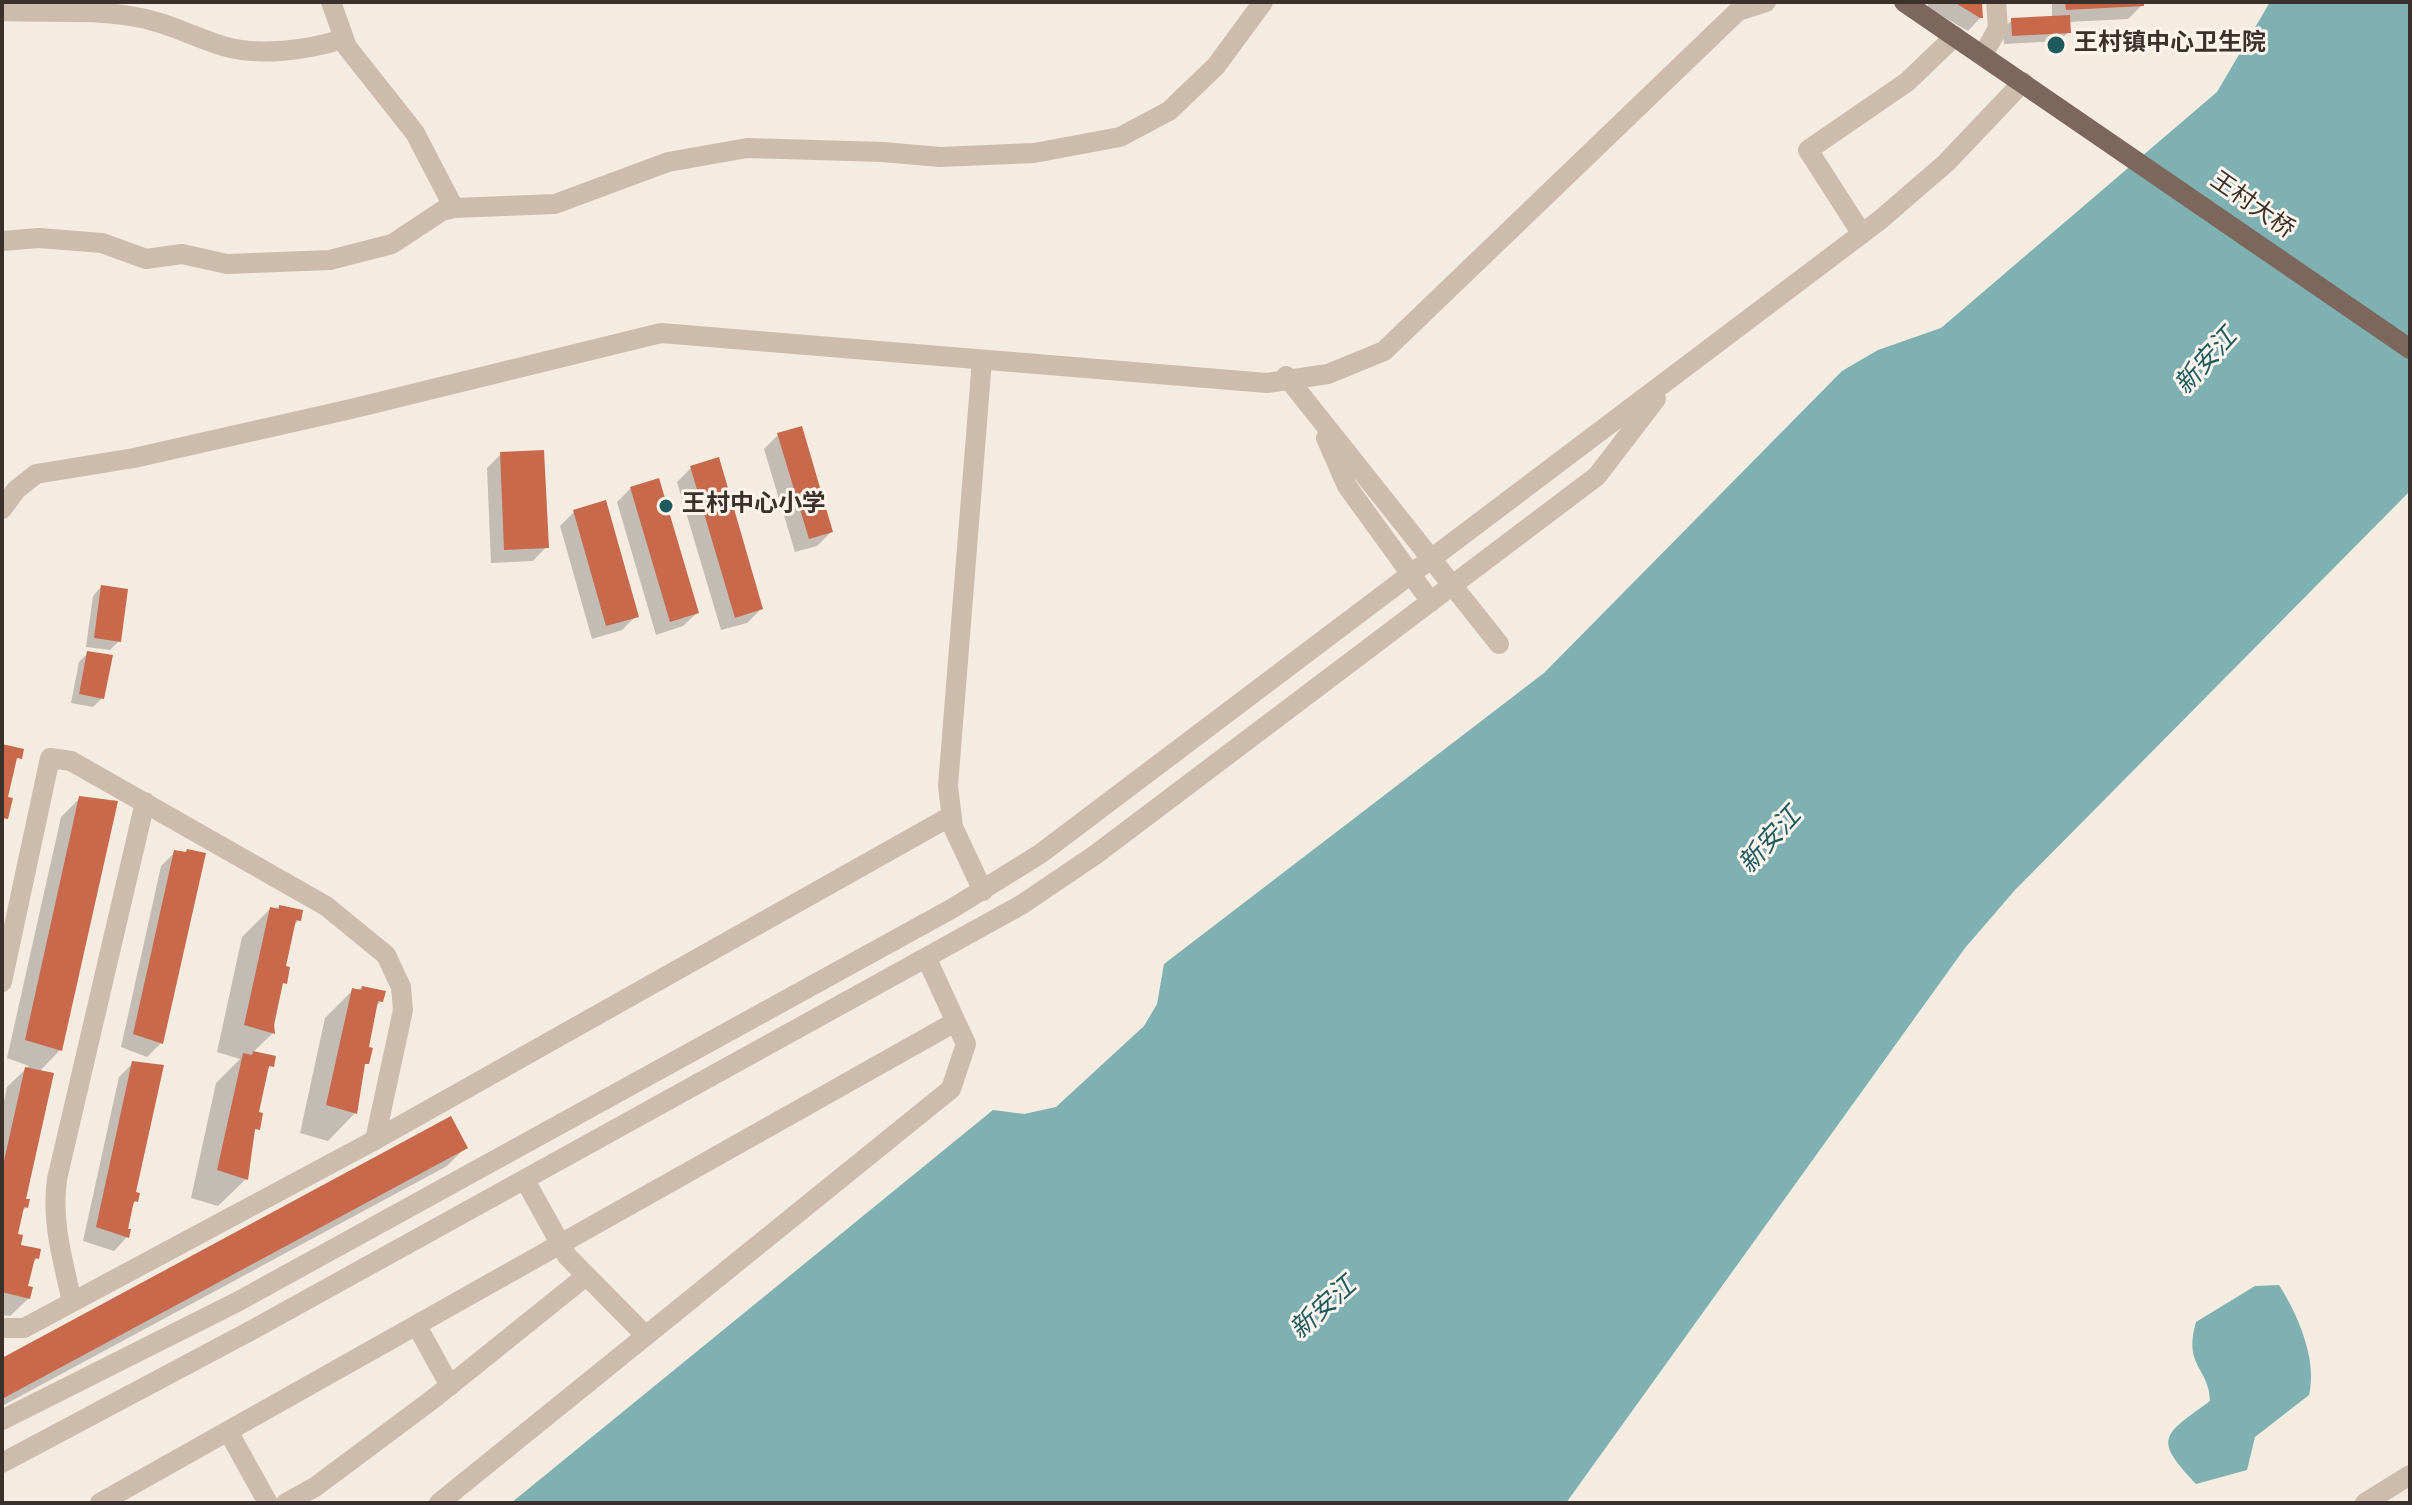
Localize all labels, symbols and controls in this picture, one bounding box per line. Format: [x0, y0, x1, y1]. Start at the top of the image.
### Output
place label: 王村镇中心卫生院 [2074, 31, 2266, 59]
marker: 王村镇中心卫生院 [2045, 34, 2067, 56]
street label: 王村大桥 [2203, 168, 2299, 246]
water label: 新安江 [2170, 324, 2246, 402]
place label: 王村中心小学 [682, 492, 826, 520]
marker: 王村中心小学 [657, 497, 675, 515]
water label: 新安江 [1734, 803, 1810, 881]
water label: 新安江 [1286, 1272, 1364, 1348]

